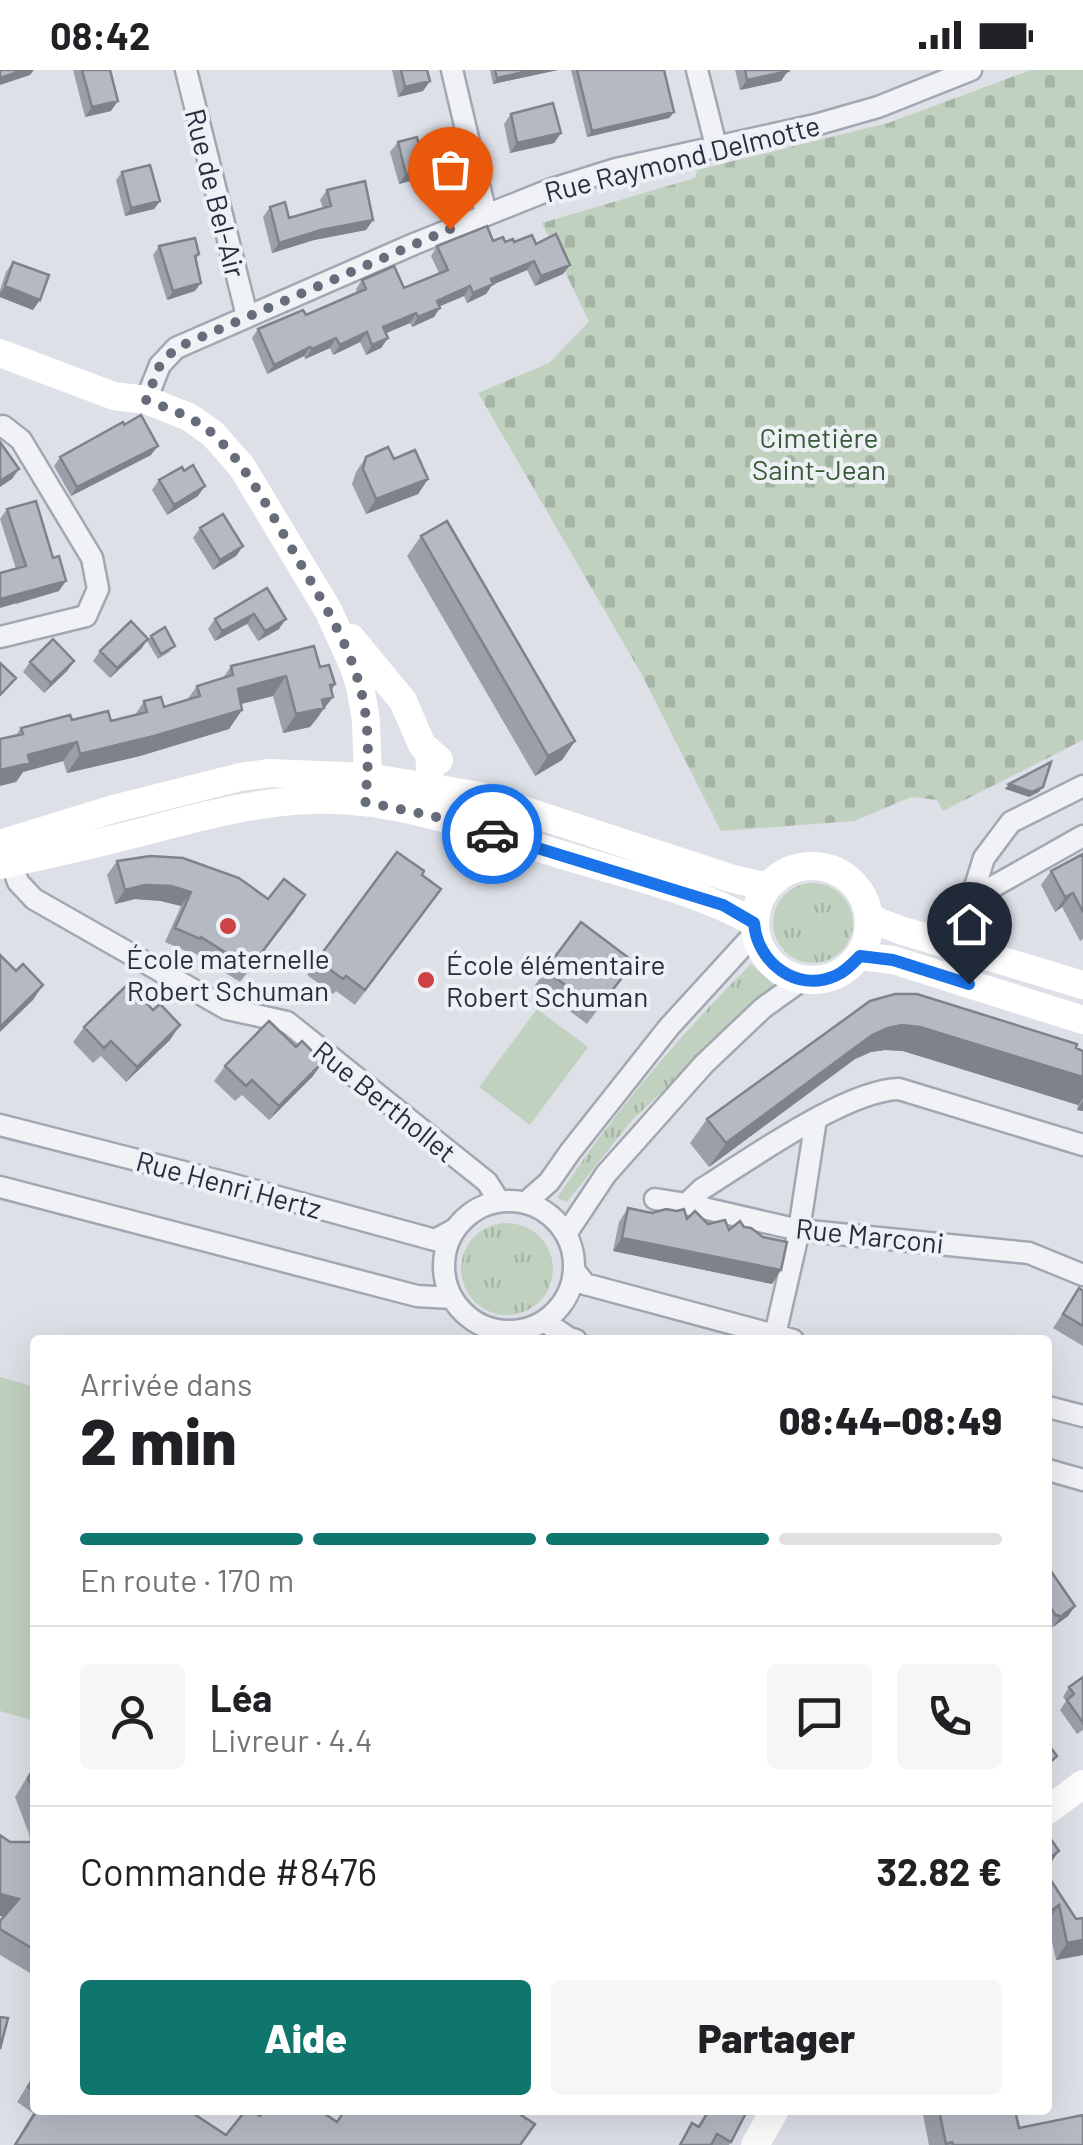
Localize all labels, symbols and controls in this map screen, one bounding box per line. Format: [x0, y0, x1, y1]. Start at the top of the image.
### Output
text: 08:42 [50, 12, 150, 58]
street label: Rue de Bel-Air [179, 105, 253, 281]
street label: Rue Raymond Delmotte [541, 107, 823, 209]
pin [408, 127, 493, 230]
icon: bag [423, 142, 478, 197]
park label: Cimetière Saint-Jean [752, 420, 886, 486]
courier [442, 784, 542, 884]
icon: car [465, 807, 520, 862]
pin [927, 882, 1012, 985]
icon: home [942, 897, 997, 952]
marker: École maternelle Robert Schuman [217, 915, 239, 937]
place label: École maternelle Robert Schuman [126, 941, 330, 1007]
place label: École élémentaire Robert Schuman [446, 947, 666, 1013]
marker: École élémentaire Robert Schuman [415, 969, 437, 991]
street label: Rue Berthollet [307, 1033, 463, 1169]
street label: Rue Henri Hertz [133, 1143, 325, 1225]
street label: Rue Marconi [794, 1210, 946, 1260]
text: Arrivée dans [80, 1364, 253, 1402]
text: 08:44–08:49 [779, 1397, 1002, 1443]
text: 2 min [80, 1400, 237, 1478]
text: En route · 170 m [80, 1560, 294, 1598]
button: person [80, 1664, 185, 1769]
button: chat [767, 1664, 872, 1769]
button: phone [897, 1664, 1002, 1769]
text: Léa [210, 1674, 272, 1720]
text: Livreur · 4.4 [210, 1720, 373, 1758]
text: Commande #8476 [80, 1848, 377, 1894]
text: 32.82 € [876, 1848, 1002, 1894]
button: Aide [80, 1980, 531, 2095]
button: Partager [551, 1980, 1002, 2095]

